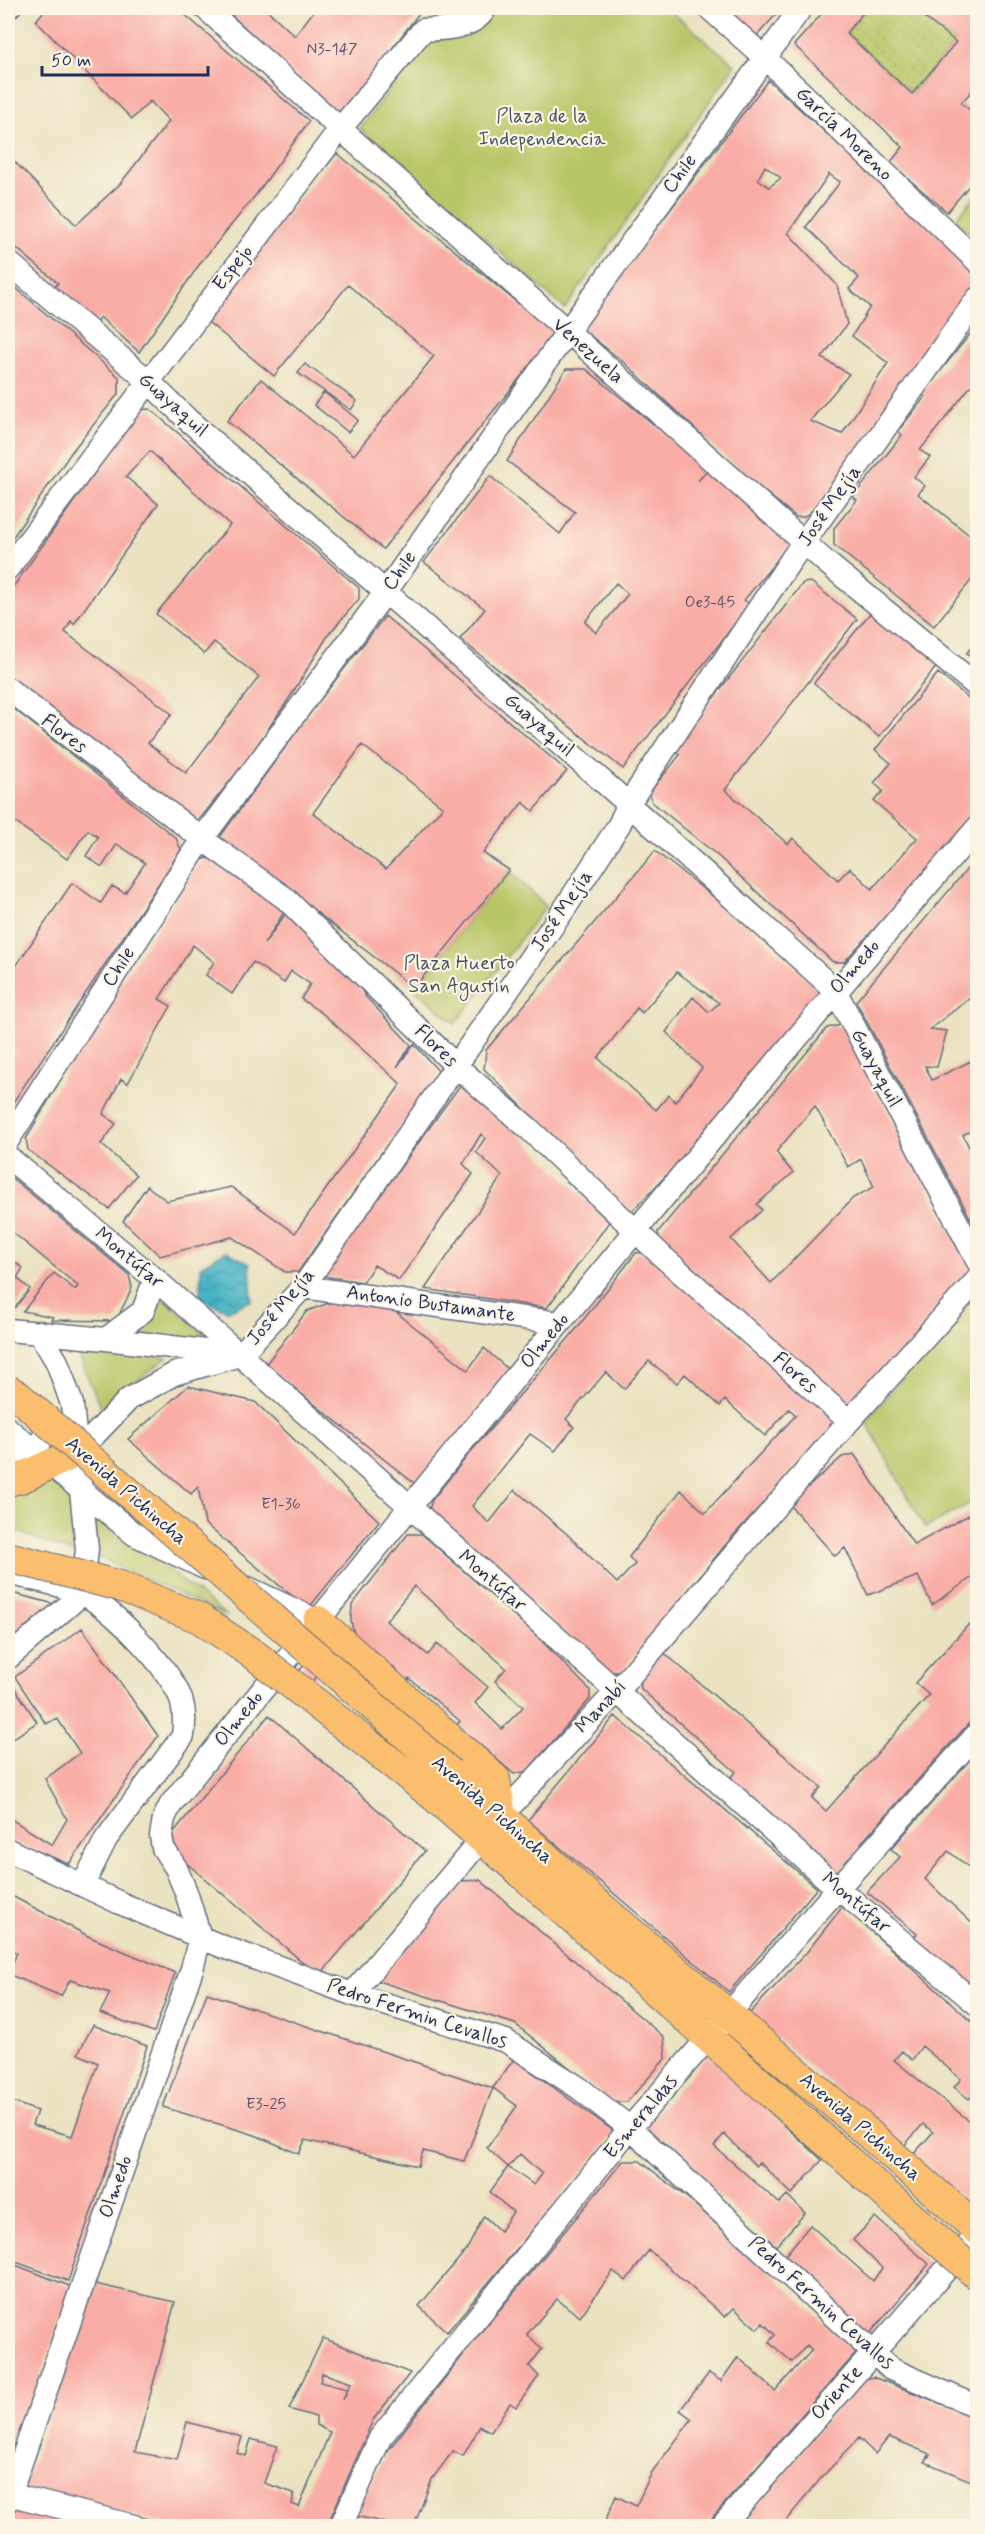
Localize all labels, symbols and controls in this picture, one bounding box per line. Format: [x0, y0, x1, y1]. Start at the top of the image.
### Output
scale bar [42, 39, 208, 77]
house number: N3-147 [307, 39, 357, 60]
text: 50 m [51, 49, 91, 73]
street label: García Moreno [789, 81, 899, 187]
park label: Plaza de la Independencia [479, 103, 606, 153]
street label: Chile [656, 149, 704, 199]
street label: Espejo [206, 239, 260, 297]
street label: Venezuela [546, 312, 630, 390]
street label: Guayaquil [132, 366, 214, 444]
street label: José Mejía [792, 460, 868, 552]
street label: Chile [377, 546, 423, 596]
house number: Oe3-45 [685, 592, 735, 613]
street label: Guayaquil [498, 687, 580, 763]
street label: Flores [35, 708, 93, 760]
street label: José Mejía [525, 865, 599, 957]
street label: Olmedo [824, 934, 886, 1000]
street label: Chile [96, 942, 142, 992]
park label: Plaza Huerto San Agustín [403, 950, 515, 1001]
street label: Flores [408, 1019, 464, 1074]
street label: Guayaquil [844, 1024, 908, 1112]
street label: Montúfar [89, 1221, 170, 1295]
street label: José Mejía [241, 1263, 321, 1351]
street label: Antonio Bustamante [345, 1279, 517, 1329]
street label: Olmedo [514, 1307, 576, 1375]
street label: Flores [767, 1346, 823, 1400]
street label: Avenida Pichincha [59, 1431, 193, 1551]
house number: E1-36 [261, 1494, 301, 1515]
street label: Montúfar [452, 1544, 533, 1619]
street label: Manabí [569, 1674, 633, 1740]
street label: Olmedo [208, 1685, 270, 1753]
street label: Avenida Pichincha [425, 1750, 559, 1870]
street label: Montúfar [816, 1866, 897, 1940]
street label: Pedro Fermin Cevallos [324, 1972, 511, 2056]
street label: Avenida Pichincha [793, 2067, 927, 2187]
street label: Esmeraldas [598, 2069, 684, 2165]
house number: E3-25 [246, 2094, 286, 2115]
street label: Olmedo [93, 2152, 139, 2222]
street label: Pedro Fermin Cevallos [742, 2230, 900, 2376]
street label: Oriente [805, 2359, 869, 2426]

